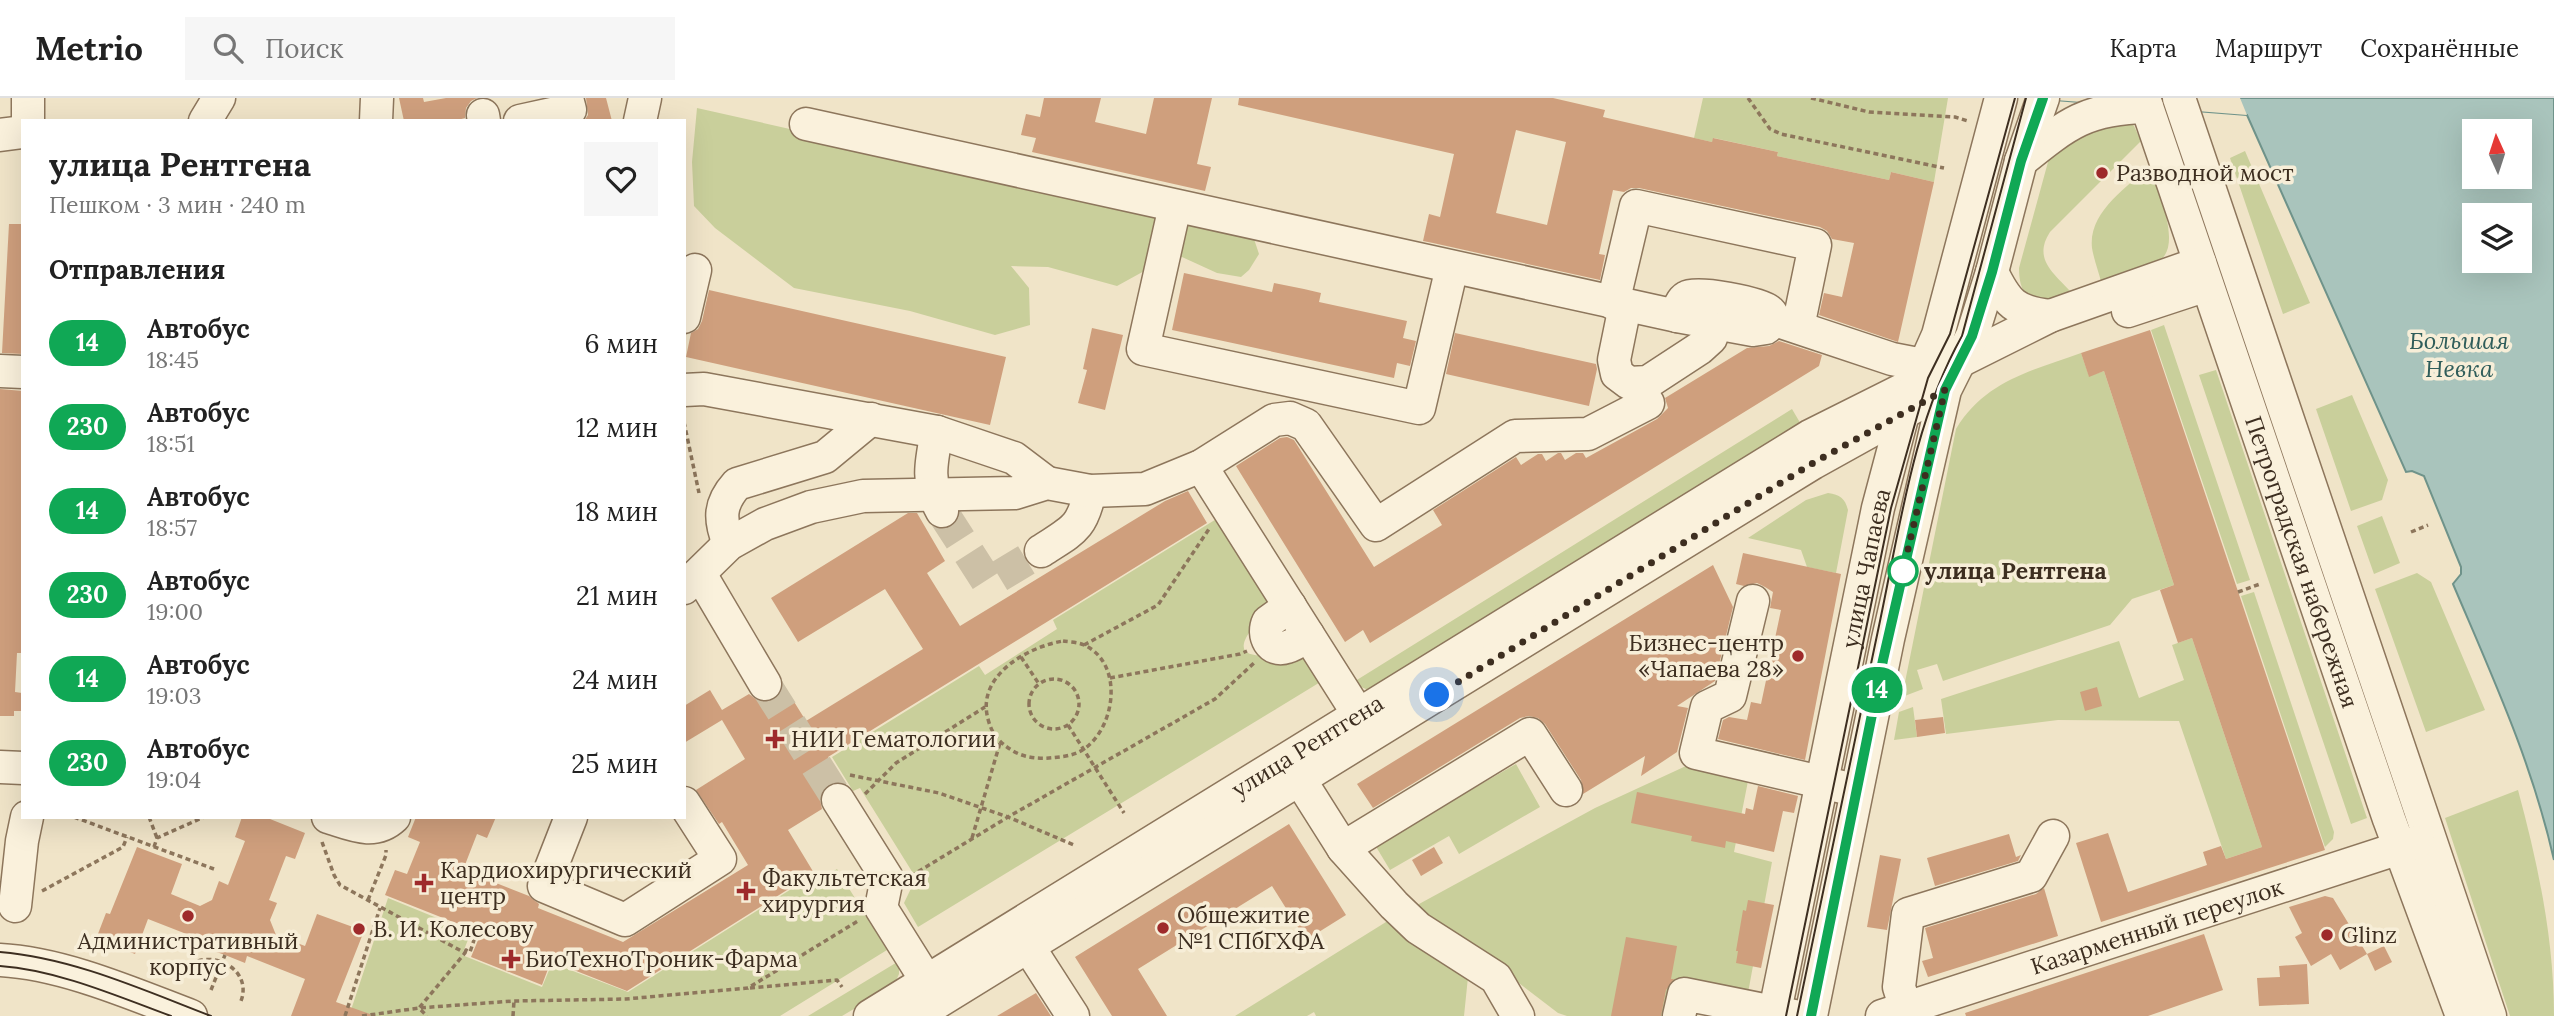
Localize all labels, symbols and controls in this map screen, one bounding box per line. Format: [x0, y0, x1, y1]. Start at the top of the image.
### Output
search box [185, 17, 675, 80]
text: Metrio [35, 27, 143, 69]
icon: search [209, 29, 247, 67]
text: Поиск [265, 32, 344, 65]
text: Карта [2109, 33, 2177, 64]
text: Маршрут [2215, 33, 2322, 64]
text: Сохранённые [2360, 33, 2519, 64]
north arrow [2462, 119, 2532, 189]
map controls [2462, 119, 2532, 273]
button: heart [584, 142, 658, 216]
text: улица Рентгена [49, 143, 311, 185]
place label: Разводной мост [2116, 158, 2294, 187]
marker: Разводной мост [2094, 165, 2110, 181]
text: Пешком · 3 мин · 240 m [49, 190, 306, 219]
button: layers [2462, 203, 2532, 273]
text: Отправления [49, 253, 225, 286]
text: Автобус [147, 312, 250, 345]
water label: Большая Невка [2409, 325, 2510, 384]
text: 14 [76, 327, 99, 358]
text: 6 мин [584, 327, 658, 360]
text: 18:45 [147, 345, 199, 374]
text: Автобус [147, 396, 250, 429]
text: 230 [67, 411, 108, 442]
text: 12 мин [576, 411, 658, 444]
street label: Петроградская набережная [2239, 412, 2365, 711]
text: 18:51 [147, 429, 195, 458]
text: Автобус [147, 480, 250, 513]
street label: улица Чапаева [1835, 485, 1897, 651]
text: 14 [76, 495, 99, 526]
text: 18 мин [575, 495, 658, 528]
text: 18:57 [147, 513, 197, 542]
marker: улица Рентгена [1888, 556, 1918, 586]
place label: улица Рентгена [1924, 556, 2107, 585]
text: Автобус [147, 564, 250, 597]
text: 230 [67, 579, 108, 610]
text: 21 мин [576, 579, 658, 612]
text: 19:00 [147, 597, 203, 626]
place label: Бизнес-центр «Чапаева 28» [1629, 628, 1784, 683]
text: Автобус [147, 648, 250, 681]
marker: Бизнес-центр «Чапаева 28» [1790, 648, 1806, 664]
text: 14 [76, 663, 99, 694]
text: 24 мин [572, 663, 658, 696]
line badge: 14 [1846, 667, 1909, 713]
text: 14 [1866, 674, 1888, 705]
your location [1419, 677, 1454, 712]
text: 19:03 [147, 681, 202, 710]
street label: улица Рентгена [1226, 688, 1389, 803]
place label: НИИ Гематологии [791, 724, 996, 753]
marker: НИИ Гематологии [765, 729, 785, 749]
text: Автобус [147, 732, 250, 765]
text: 230 [67, 747, 108, 778]
text: 25 мин [571, 747, 658, 780]
text: 19:04 [147, 765, 201, 794]
place label: Кардиохирургический центр [440, 855, 692, 910]
place label: Факультетская хирургия [762, 863, 927, 918]
street label: Казарменный переулок [2027, 872, 2287, 981]
marker: Кардиохирургический центр [414, 873, 434, 893]
marker: Факультетская хирургия [736, 881, 756, 901]
place label: Общежитие №1 СПбГХФА [1177, 900, 1325, 955]
marker: Административный корпус [180, 908, 196, 924]
place label: В. И. Колесову [373, 914, 534, 943]
marker: Общежитие №1 СПбГХФА [1155, 920, 1171, 936]
place label: Glinz [2341, 920, 2397, 949]
marker: В. И. Колесову [351, 921, 367, 937]
place label: Административный корпус [77, 926, 298, 981]
marker: Glinz [2319, 927, 2335, 943]
place label: БиоТехноТроник-Фарма [525, 944, 798, 973]
marker: БиоТехноТроник-Фарма [503, 951, 519, 967]

